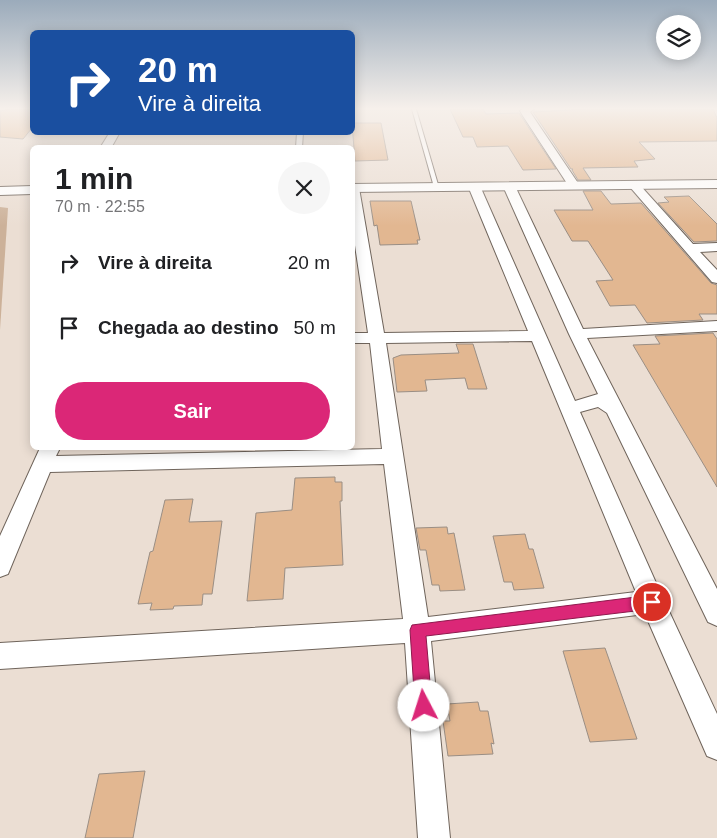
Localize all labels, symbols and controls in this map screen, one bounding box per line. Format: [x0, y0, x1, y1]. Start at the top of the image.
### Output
map controls [656, 15, 701, 60]
button: layers [656, 15, 701, 60]
icon: right [55, 50, 120, 115]
text: 20 m [138, 50, 218, 89]
text: Vire à direita [138, 91, 261, 116]
text: 1 min [55, 162, 133, 195]
button: close [278, 162, 330, 214]
text: 70 m · 22:55 [55, 198, 145, 215]
icon: right [55, 249, 83, 277]
text: Vire à direita [98, 252, 212, 273]
text: 20 m [288, 252, 330, 273]
icon: arrive [55, 314, 83, 342]
text: Chegada ao destino [98, 317, 279, 338]
text: 50 m [294, 317, 336, 338]
button: Sair [55, 382, 330, 440]
pin [631, 581, 673, 623]
icon: arrive [638, 588, 666, 616]
position arrow [397, 679, 449, 731]

